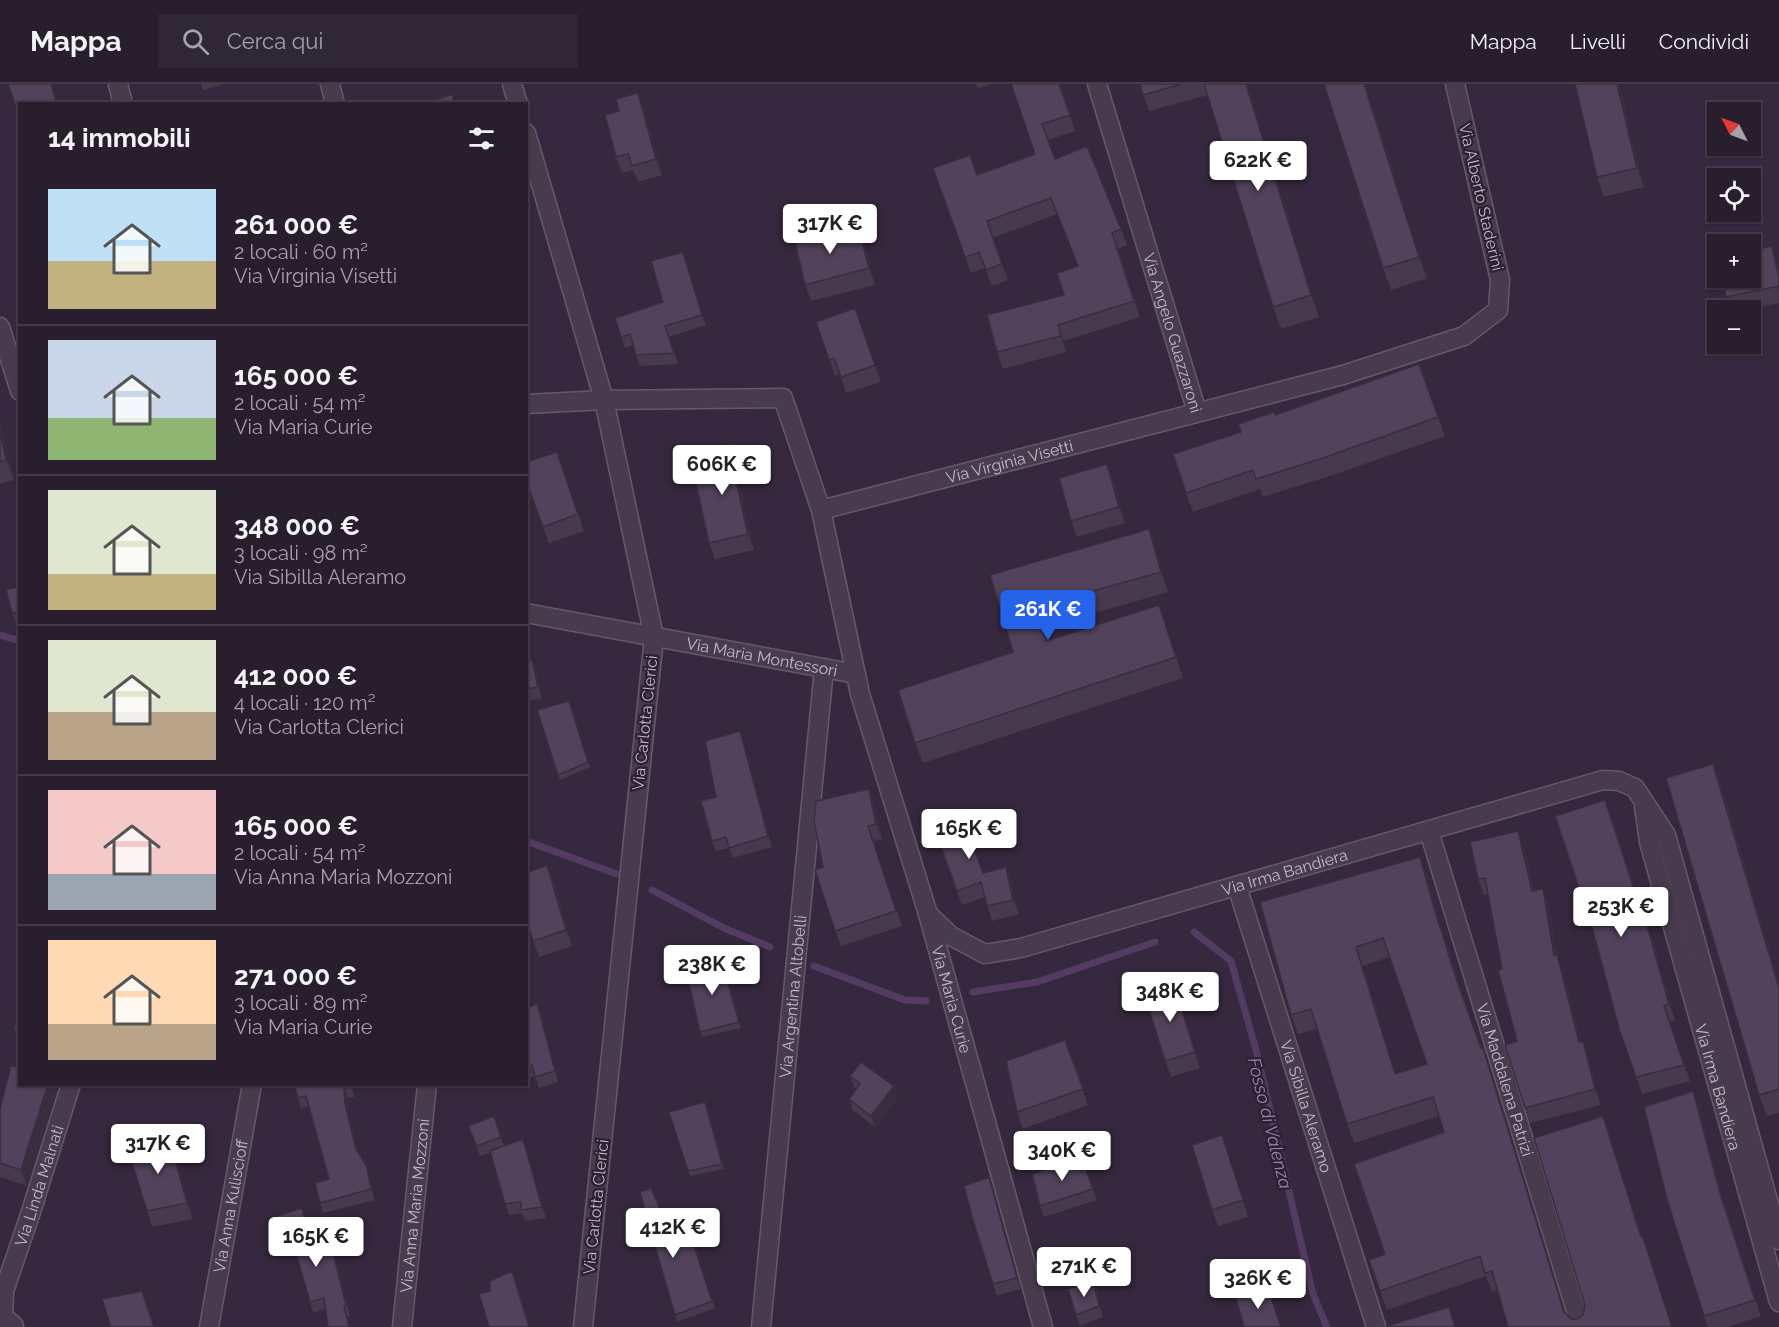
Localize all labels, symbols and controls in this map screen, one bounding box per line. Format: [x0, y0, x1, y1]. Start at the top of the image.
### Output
search box [158, 14, 578, 68]
text: Mappa [30, 25, 122, 58]
icon: search [179, 25, 212, 58]
text: Cerca qui [227, 28, 323, 54]
text: Mappa [1470, 29, 1537, 54]
text: Livelli [1570, 29, 1626, 54]
text: Condividi [1659, 29, 1749, 54]
north arrow [1707, 102, 1761, 156]
map controls [1707, 102, 1761, 354]
icon: filters [465, 122, 498, 155]
street label: Via Alberto Staderini [1455, 122, 1507, 272]
text: 14 immobili [48, 123, 191, 153]
pin: 622K € [1209, 141, 1307, 192]
text: 622K € [1224, 148, 1292, 172]
button: locate [1707, 168, 1761, 222]
pin: 317K € [781, 204, 879, 255]
text: 261 000 € [234, 210, 358, 240]
text: 317K € [797, 211, 863, 235]
icon: home [96, 213, 168, 285]
button: + [1707, 234, 1761, 288]
text: 2 locali · 60 m² [234, 240, 368, 264]
street label: Via Angelo Guazzaroni [1140, 251, 1206, 415]
text: Via Virginia Visetti [234, 264, 397, 288]
button: − [1707, 300, 1761, 354]
text: 165 000 € [234, 361, 358, 391]
icon: home [96, 364, 168, 436]
text: 2 locali · 54 m² [234, 391, 366, 415]
text: Via Maria Curie [234, 415, 372, 439]
street label: Via Virginia Visetti [944, 436, 1075, 487]
pin: 606K € [673, 445, 771, 496]
text: 606K € [687, 452, 757, 476]
text: 348 000 € [234, 511, 360, 541]
icon: home [96, 514, 168, 586]
text: 3 locali · 98 m² [234, 541, 368, 565]
text: Via Sibilla Aleramo [234, 565, 406, 589]
pin: 261K € [999, 590, 1097, 641]
text: 261K € [1014, 597, 1082, 621]
street label: Via Maria Montessori [685, 633, 839, 680]
street label: Via Carlotta Clerici [628, 654, 662, 792]
text: 412 000 € [234, 661, 357, 691]
icon: home [96, 664, 168, 736]
text: 4 locali · 120 m² [234, 691, 375, 715]
text: Via Carlotta Clerici [234, 715, 404, 739]
pin: 165K € [920, 809, 1018, 860]
text: 165 000 € [234, 811, 358, 841]
icon: home [96, 814, 168, 886]
text: 165K € [936, 816, 1003, 840]
text: 2 locali · 54 m² [234, 841, 366, 865]
street label: Via Irma Bandiera [1219, 845, 1350, 899]
text: Via Anna Maria Mozzoni [234, 865, 452, 889]
pin: 253K € [1572, 887, 1670, 938]
text: 253K € [1587, 894, 1655, 918]
street label: Via Argentina Altobelli [775, 914, 810, 1079]
street label: Via Maria Curie [928, 943, 976, 1055]
pin: 238K € [663, 945, 761, 996]
text: 238K € [678, 952, 746, 976]
text: 271 000 € [234, 961, 357, 991]
icon: home [96, 964, 168, 1036]
pin: 348K € [1121, 972, 1219, 1023]
text: 348K € [1136, 979, 1204, 1003]
text: 3 locali · 89 m² [234, 991, 368, 1015]
street label: Via Maddalena Patrizi [1473, 1001, 1538, 1158]
text: Via Maria Curie [234, 1015, 372, 1039]
street label: Via Irma Bandiera [1691, 1022, 1745, 1152]
street label: Via Sibilla Aleramo [1277, 1038, 1336, 1175]
water label: Fosso di Valenza [1244, 1055, 1297, 1191]
street label: Via Anna Maria Mozzoni [396, 1118, 433, 1294]
street label: Via Linda Malnati [11, 1123, 67, 1249]
pin: 317K € [109, 1124, 207, 1175]
text: 317K € [125, 1131, 191, 1155]
pin: 340K € [1013, 1131, 1111, 1182]
street label: Via Anna Kuliscioff [209, 1137, 252, 1274]
street label: Via Carlotta Clerici [579, 1138, 613, 1276]
text: 340K € [1028, 1138, 1096, 1162]
pin: 412K € [624, 1208, 722, 1259]
text: 412K € [640, 1215, 706, 1239]
pin: 165K € [267, 1217, 365, 1268]
text: 165K € [283, 1224, 350, 1248]
pin: 271K € [1035, 1247, 1133, 1298]
text: 271K € [1051, 1254, 1117, 1278]
pin: 326K € [1209, 1259, 1307, 1310]
text: 326K € [1224, 1266, 1292, 1290]

